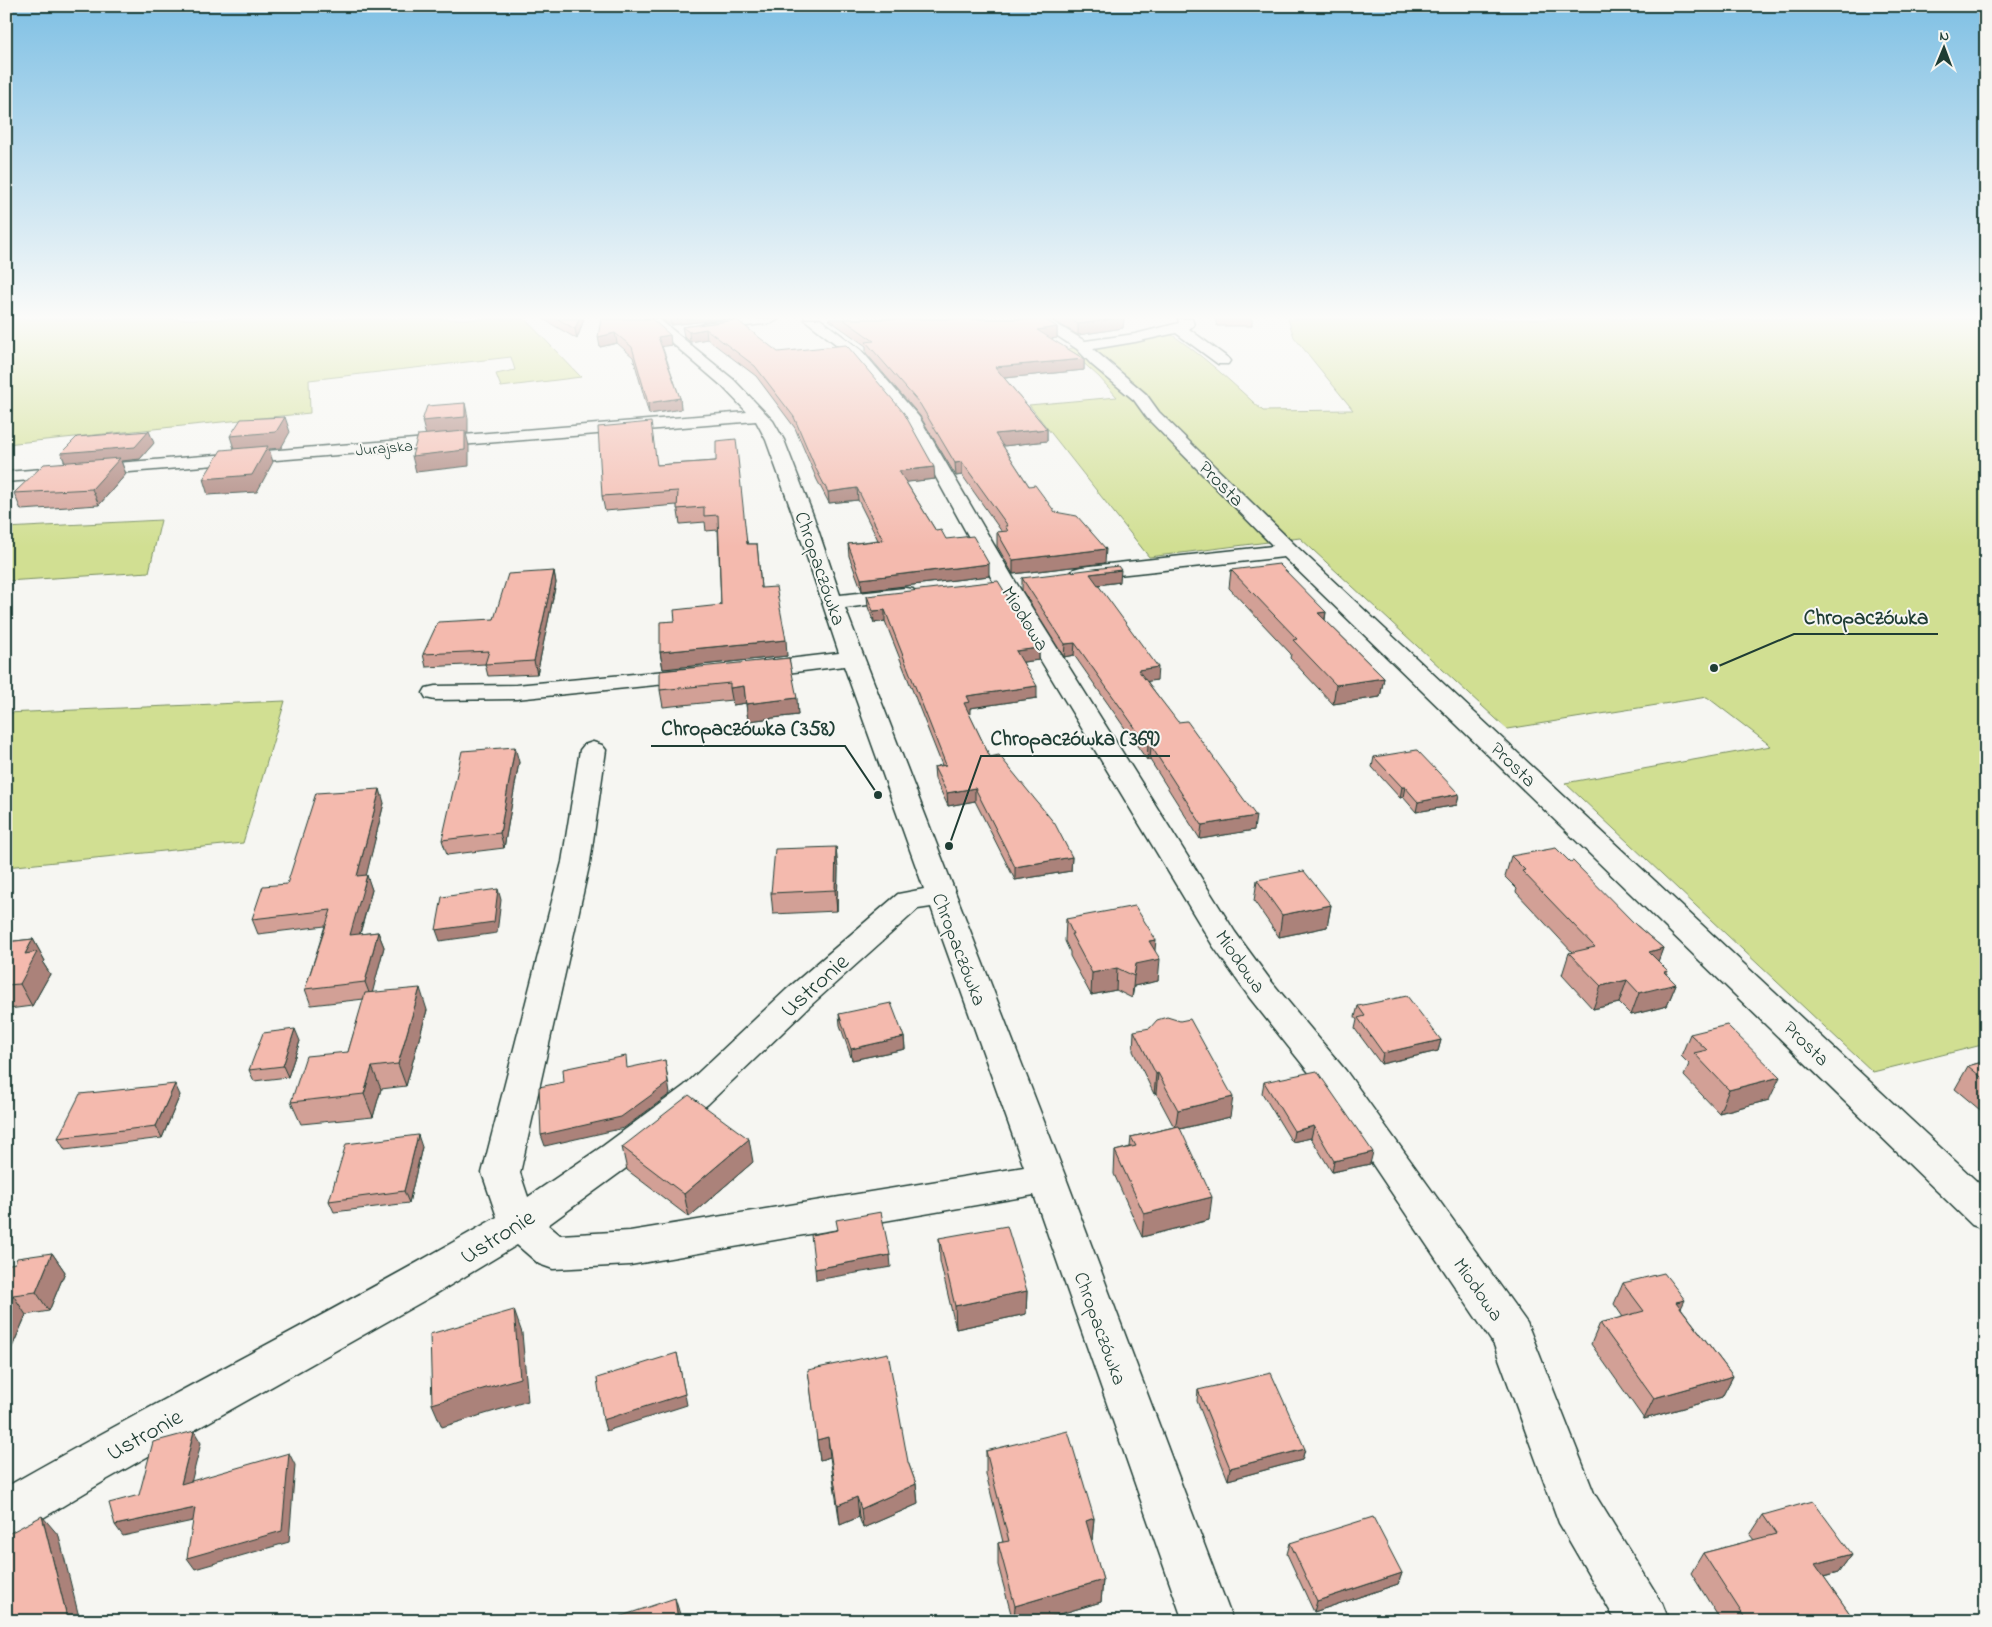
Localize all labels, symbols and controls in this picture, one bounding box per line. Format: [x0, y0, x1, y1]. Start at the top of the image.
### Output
north arrow [1920, 22, 1970, 72]
text: N [1939, 26, 1949, 47]
street label: Jurajska [354, 435, 414, 463]
street label: Prosta [1191, 455, 1250, 514]
street label: Chropaczówka [786, 508, 852, 630]
street label: Miodowa [993, 581, 1055, 657]
callout: Chropaczówka [1794, 598, 1938, 634]
text: Chropaczówka [1804, 604, 1928, 634]
callout: Chropaczówka (358) [651, 710, 845, 746]
text: Chropaczówka (358) [661, 715, 836, 745]
callout: Chropaczówka (369) [981, 720, 1170, 756]
text: Chropaczówka (369) [990, 725, 1160, 755]
street label: Prosta [1483, 736, 1542, 795]
street label: Chropaczówka [923, 889, 992, 1011]
street label: Miodowa [1207, 925, 1271, 1000]
street label: Ustronie [773, 946, 858, 1027]
street label: Prosta [1776, 1015, 1835, 1074]
street label: Ustronie [454, 1201, 543, 1275]
street label: Miodowa [1445, 1253, 1509, 1328]
street label: Chropaczówka [1065, 1268, 1133, 1390]
street label: Ustronie [101, 1401, 190, 1471]

